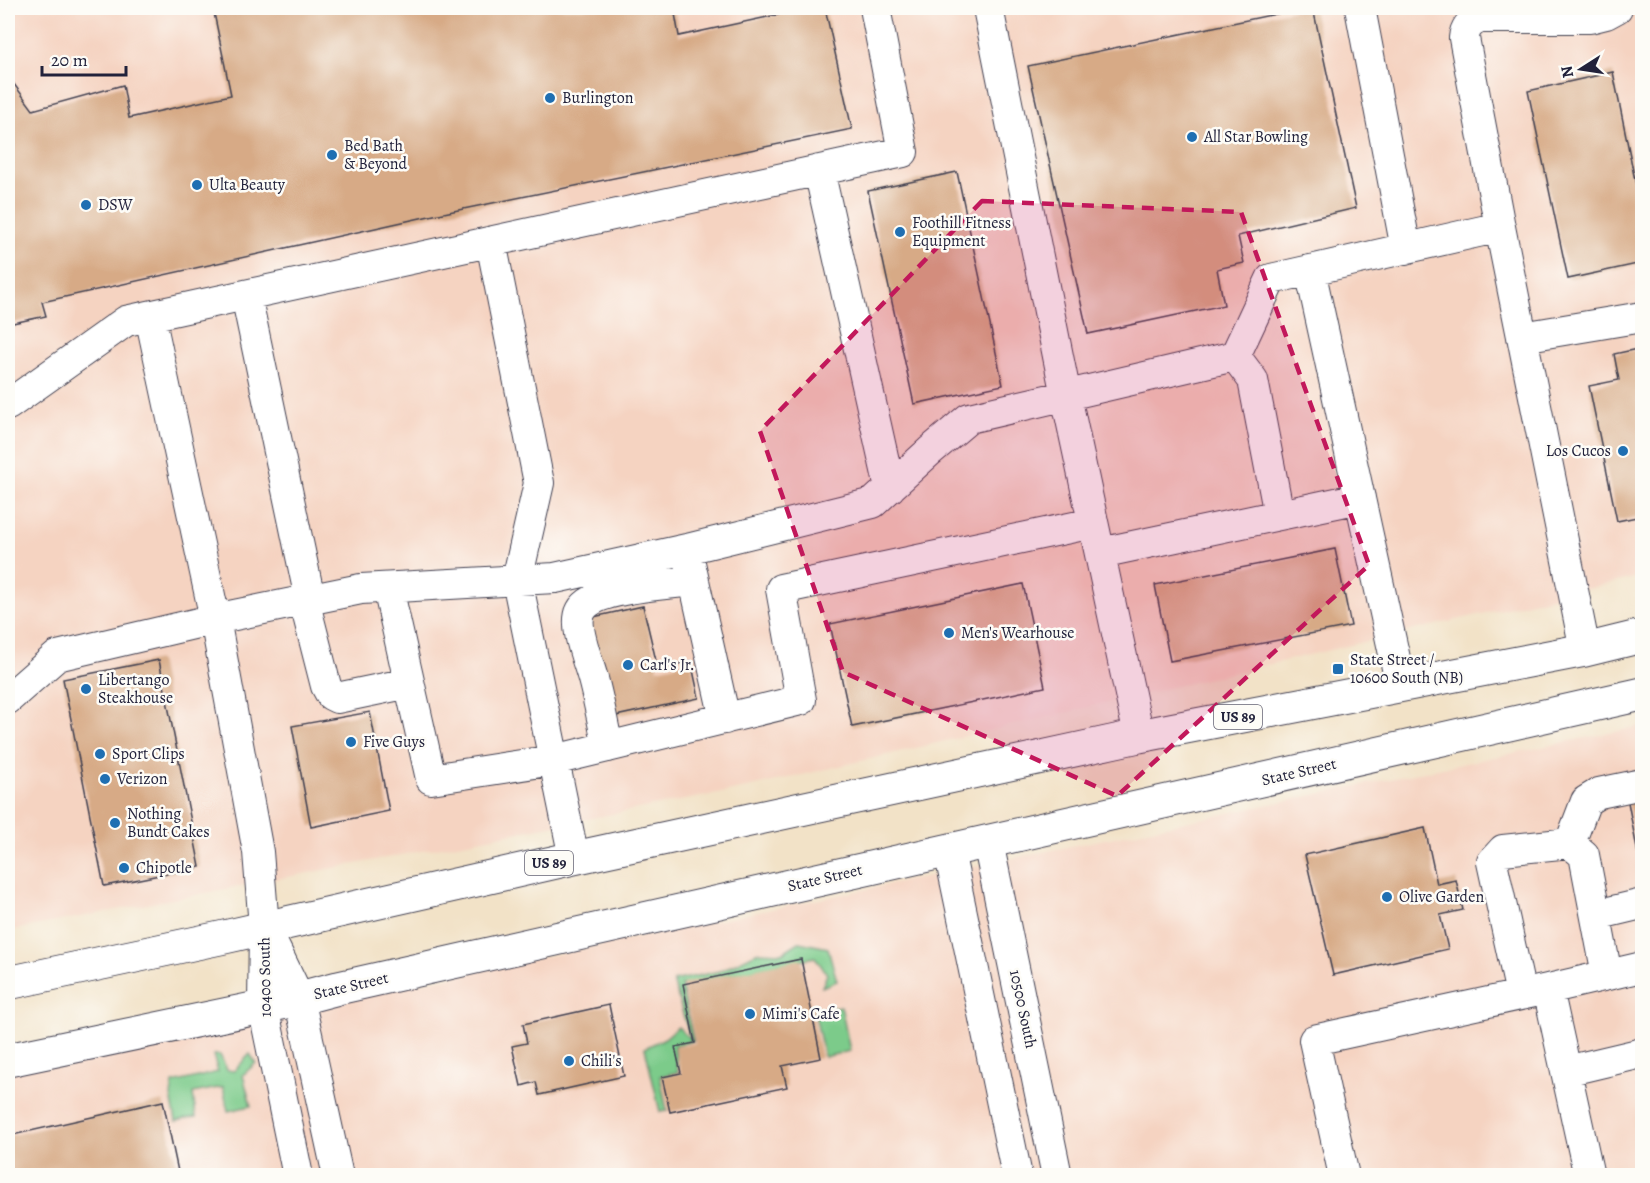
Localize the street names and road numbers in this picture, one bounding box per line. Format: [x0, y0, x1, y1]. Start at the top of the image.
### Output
road number: US 89 [1214, 705, 1262, 729]
street label: State Street [1259, 753, 1339, 791]
road number: US 89 [525, 851, 573, 875]
street label: State Street [785, 859, 865, 897]
street label: 10400 South [253, 936, 277, 1017]
street label: State Street [311, 967, 391, 1005]
street label: 10500 South [1004, 968, 1042, 1051]

